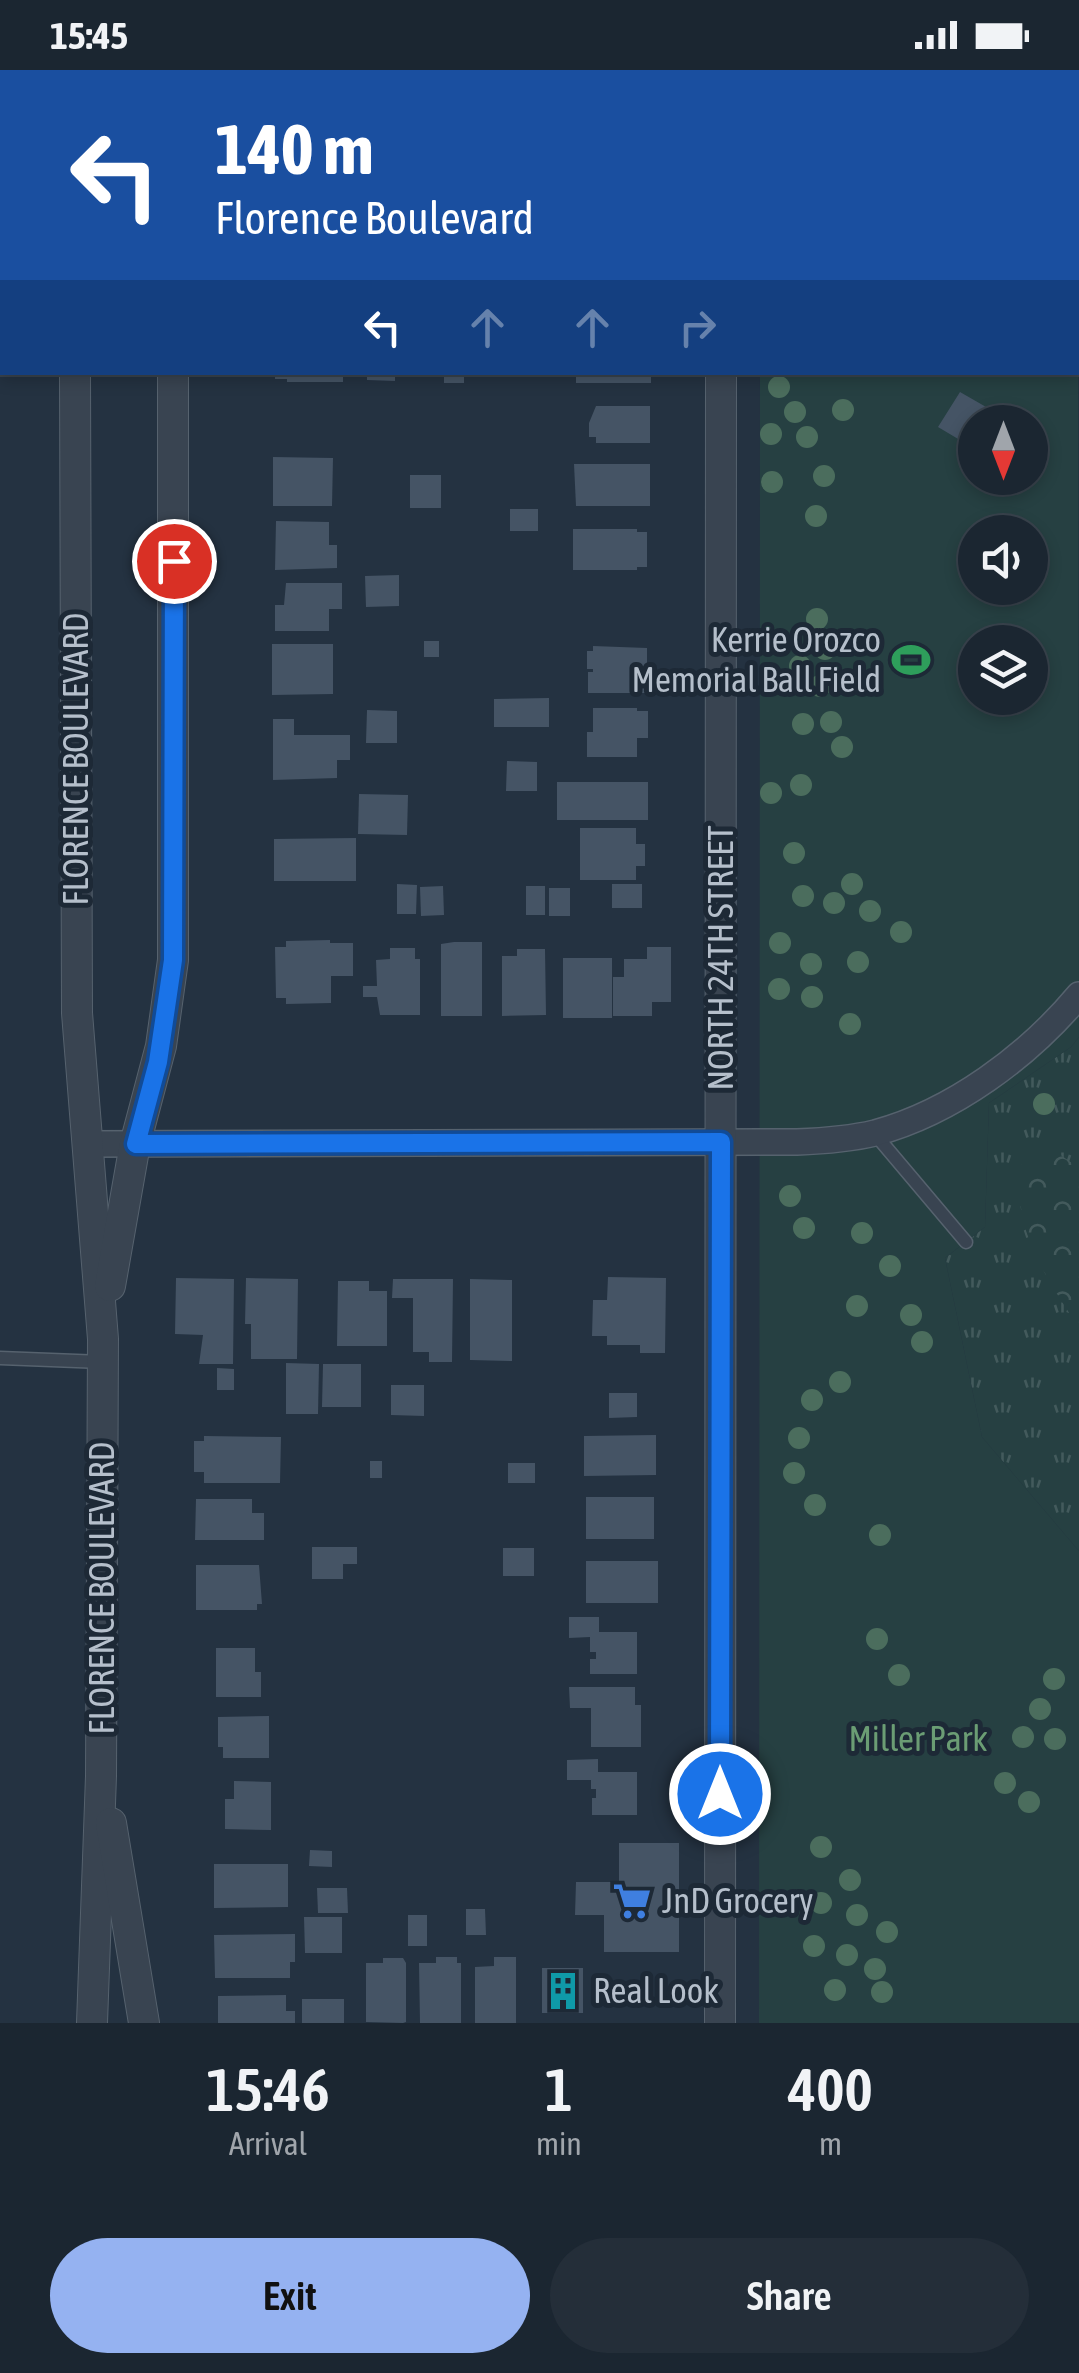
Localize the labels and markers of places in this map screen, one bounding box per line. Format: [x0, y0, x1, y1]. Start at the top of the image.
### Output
pin [132, 519, 217, 604]
place label: Kerrie Orozco Memorial Ball Field [632, 619, 881, 699]
sports icon: Kerrie Orozco Memorial Ball Field [890, 639, 932, 681]
supermarket icon: JnD Grocery [611, 1880, 653, 1922]
place label: JnD Grocery [662, 1880, 813, 1920]
building icon: Real Look [542, 1970, 584, 2012]
place label: Real Look [593, 1970, 719, 2010]

